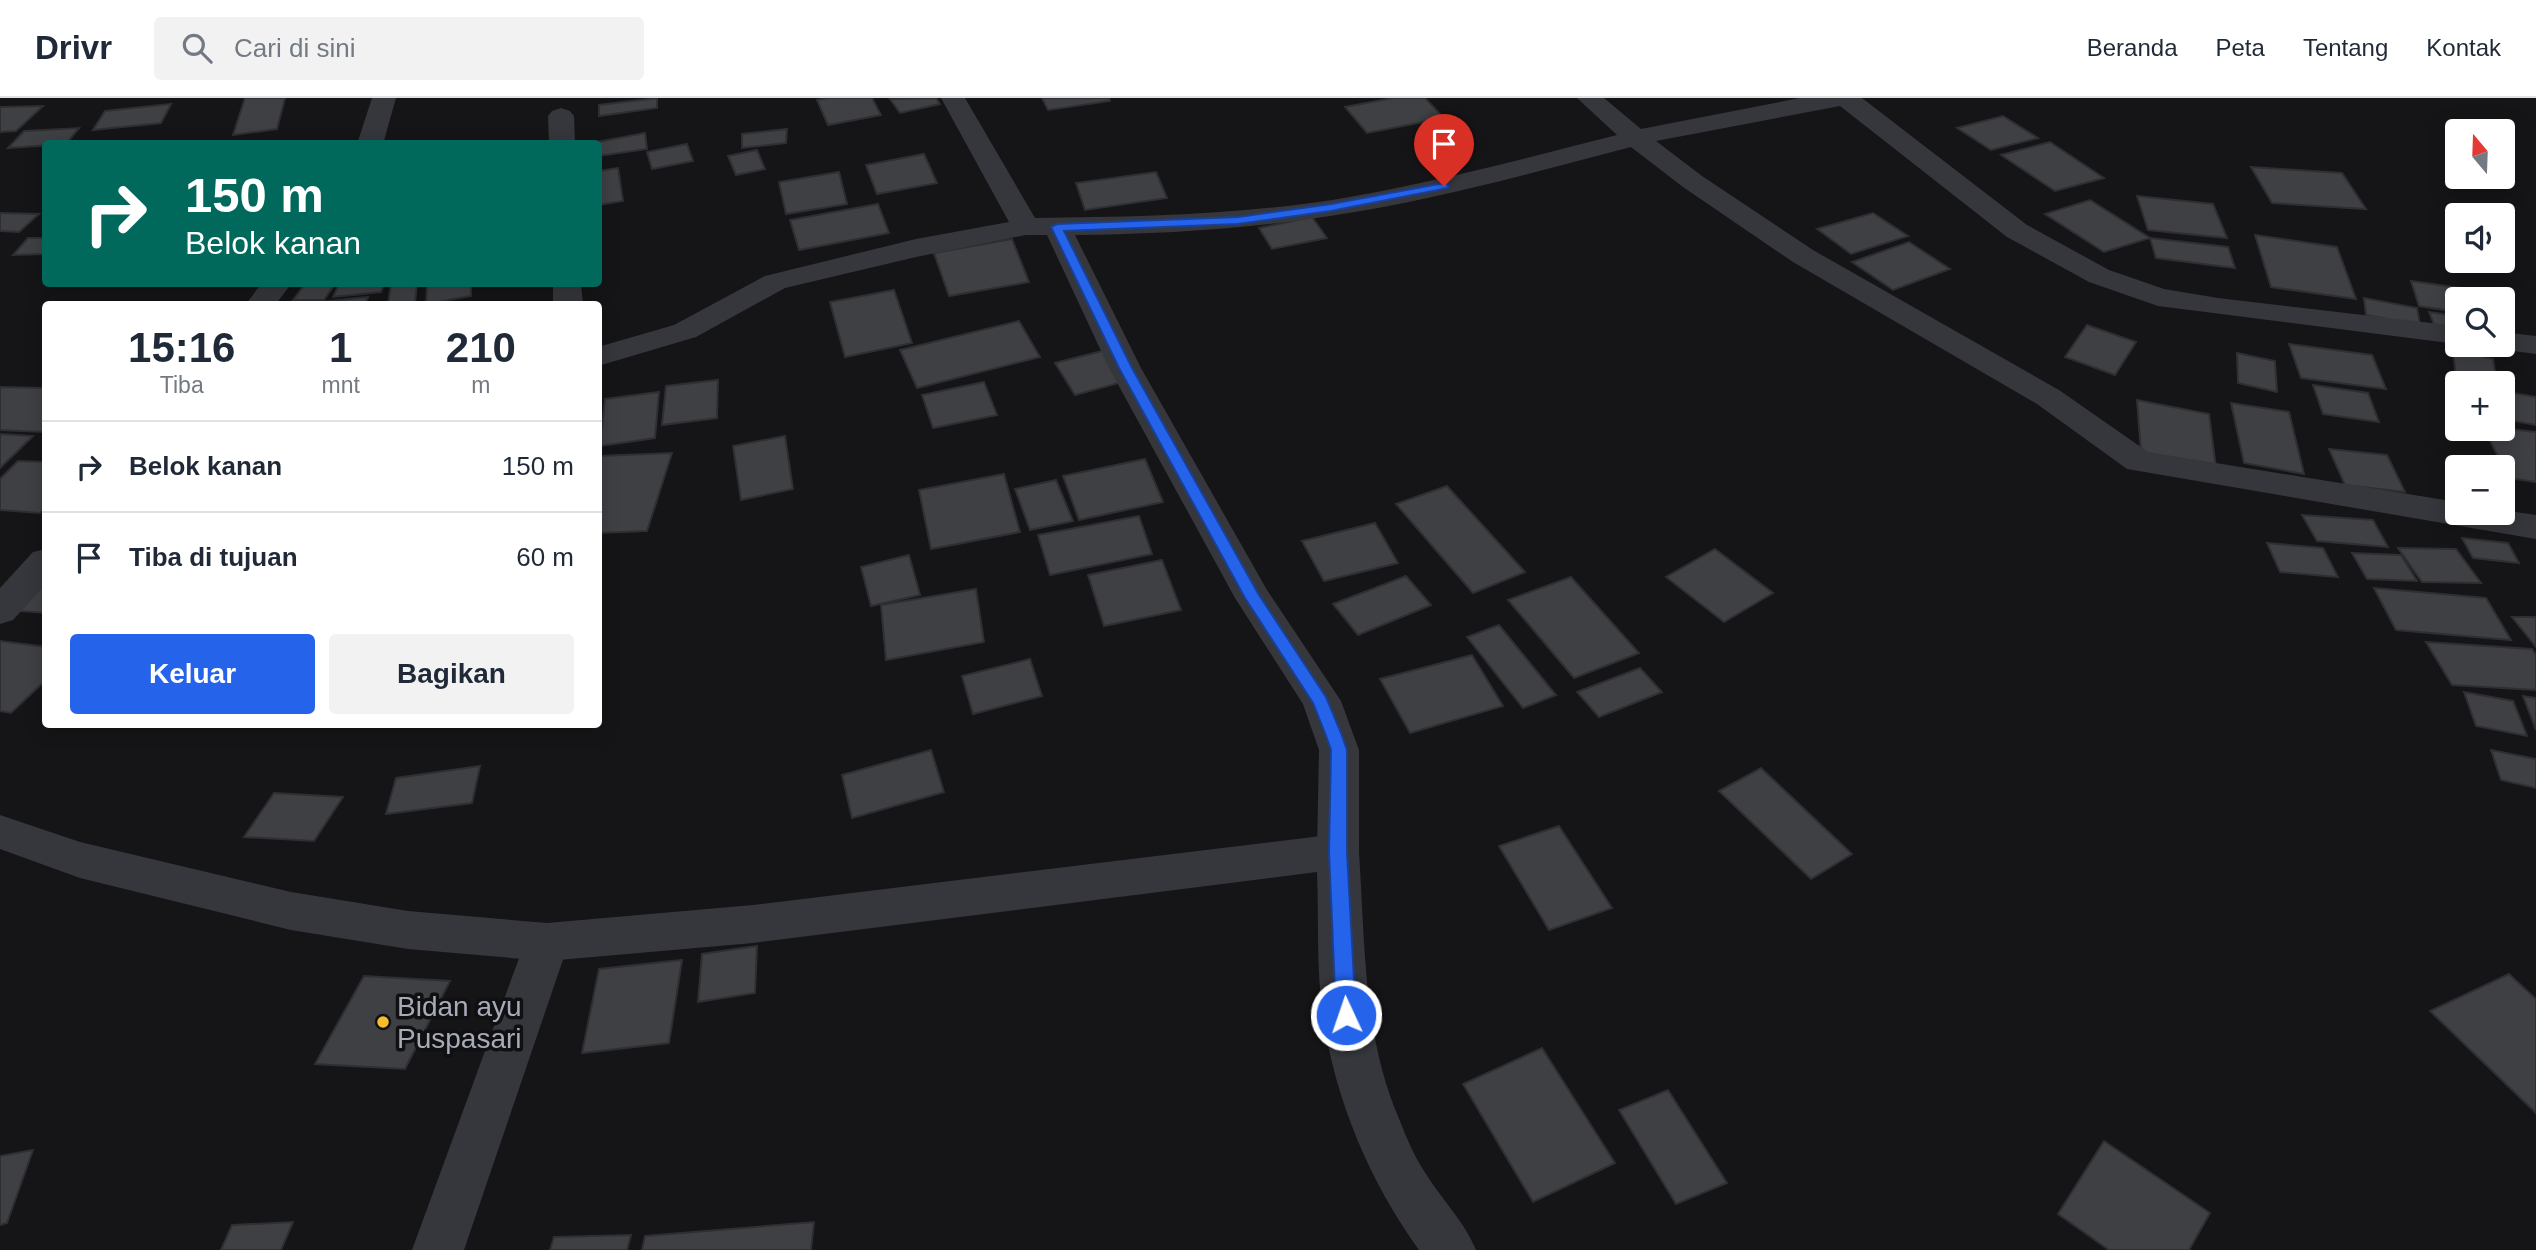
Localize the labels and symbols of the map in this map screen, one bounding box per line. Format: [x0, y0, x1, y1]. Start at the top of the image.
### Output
pin [1414, 114, 1474, 186]
north arrow [2445, 119, 2515, 189]
position arrow [1309, 978, 1383, 1052]
place label: Bidan ayu Puspasari [397, 991, 522, 1054]
marker: Bidan ayu Puspasari [375, 1014, 391, 1030]

